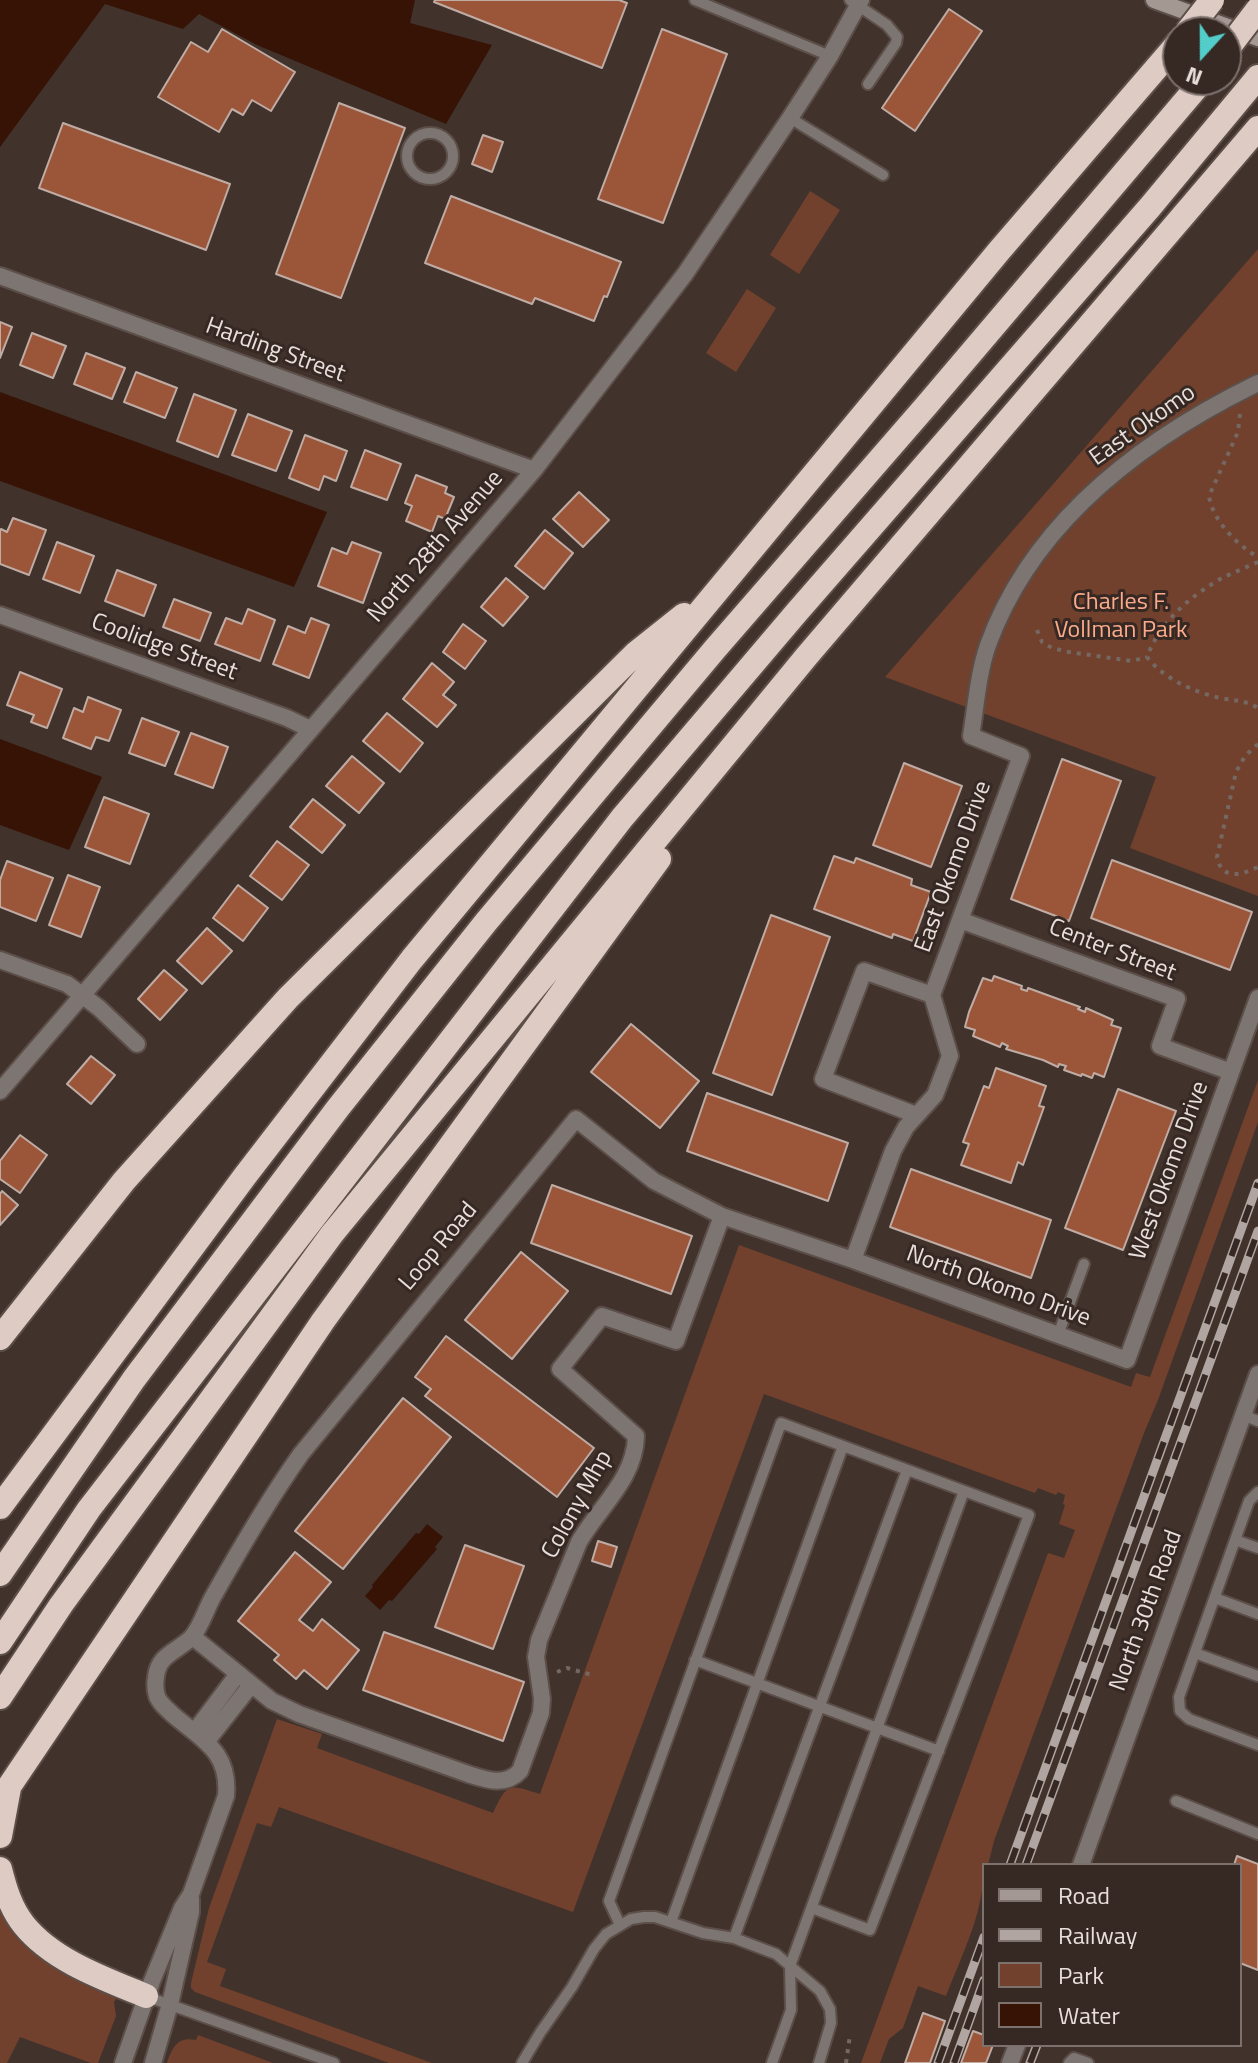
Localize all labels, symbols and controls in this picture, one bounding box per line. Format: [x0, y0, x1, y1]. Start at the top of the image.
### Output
north arrow [1162, 16, 1242, 96]
text: N [1181, 58, 1207, 95]
street label: Harding Street [201, 312, 349, 390]
street label: East Okomo [1085, 379, 1201, 473]
street label: North 28th Avenue [362, 465, 510, 629]
park label: Charles F. Vollman Park [1054, 589, 1188, 645]
street label: Coolidge Street [87, 608, 241, 688]
street label: East Okomo Drive [910, 777, 998, 957]
street label: Center Street [1044, 914, 1180, 988]
street label: West Okomo Drive [1124, 1078, 1216, 1264]
street label: Loop Road [394, 1197, 484, 1297]
street label: North Okomo Drive [902, 1240, 1094, 1334]
street label: Colony Mhp [537, 1446, 619, 1564]
street label: North 30th Road [1105, 1527, 1189, 1695]
legend [982, 1863, 1242, 2047]
text: Road [1058, 1877, 1110, 1913]
text: Railway [1058, 1917, 1137, 1953]
text: Park [1058, 1957, 1104, 1993]
text: Water [1058, 1997, 1120, 2033]

